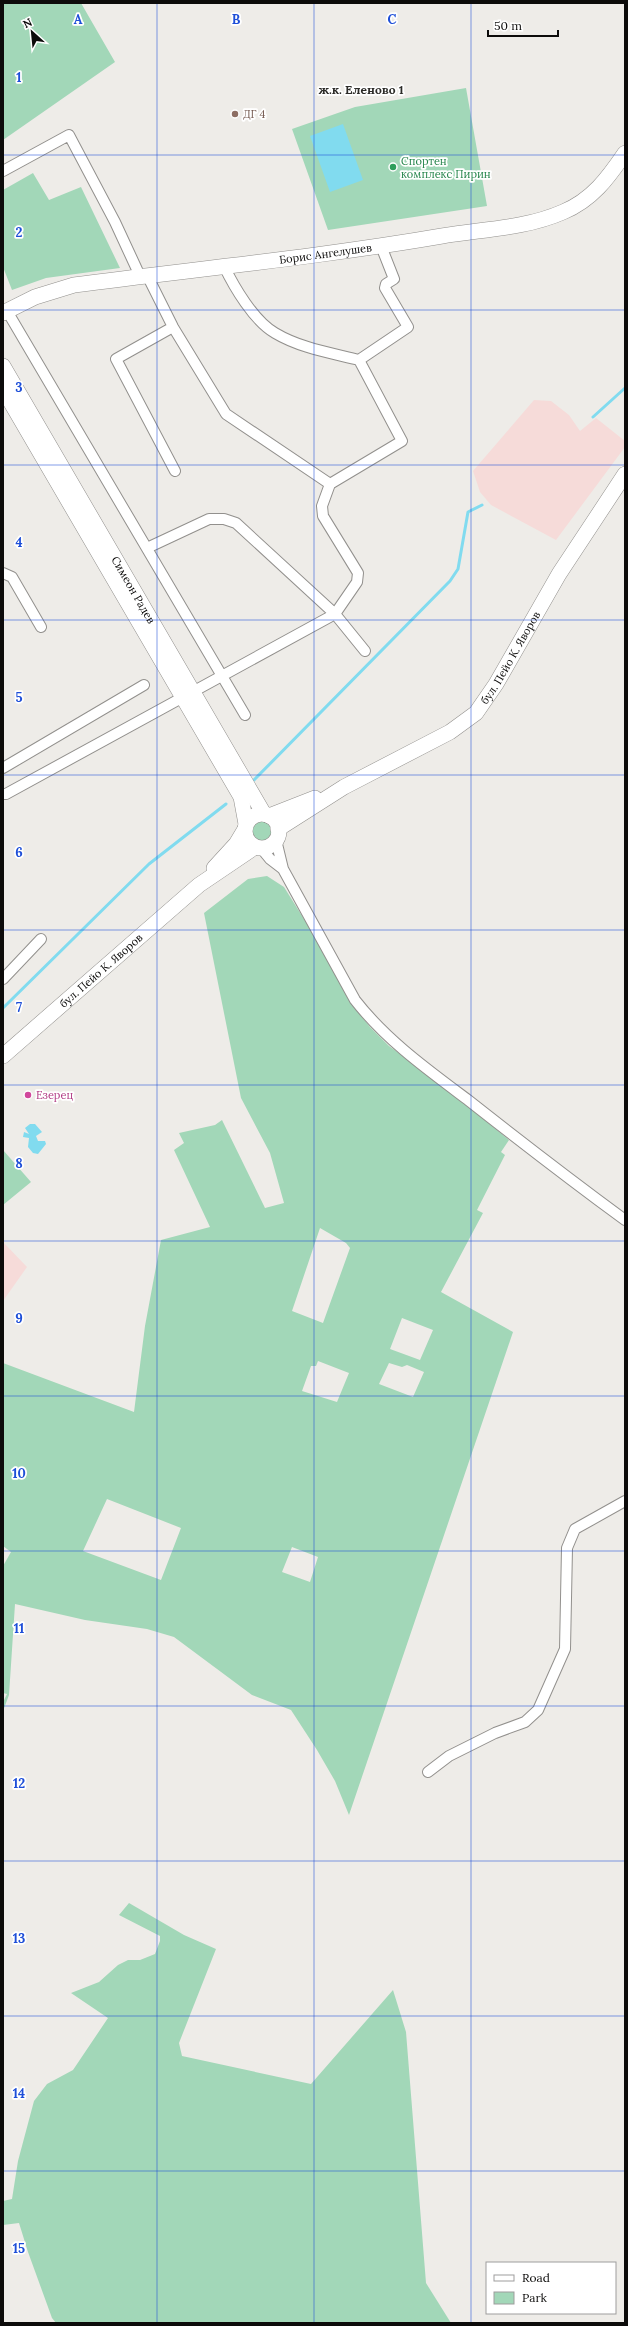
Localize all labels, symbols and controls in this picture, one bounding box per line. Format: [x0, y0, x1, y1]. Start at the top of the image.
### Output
text: A [74, 11, 83, 28]
text: B [232, 11, 241, 28]
text: C [388, 11, 397, 28]
north arrow [12, 12, 52, 52]
scale bar [488, 12, 558, 38]
text: N [20, 15, 35, 31]
text: 50 m [494, 18, 522, 33]
text: 1 [16, 69, 22, 86]
district label: ж.к. Еленово 1 [318, 82, 404, 97]
place label: ДГ 4 [243, 107, 266, 121]
marker: ДГ 4 [230, 109, 240, 119]
place label: Спортен комплекс Пирин [401, 154, 491, 181]
marker: Спортен комплекс Пирин [388, 162, 398, 172]
text: 2 [16, 224, 23, 241]
street label: Борис Ангелушев [278, 240, 373, 267]
text: 3 [15, 379, 23, 396]
text: 4 [15, 534, 23, 551]
street label: Симеон Радев [108, 554, 159, 626]
street label: бул. Пейо К. Яворов [477, 609, 543, 707]
text: 5 [15, 689, 23, 706]
text: 6 [15, 844, 23, 861]
street label: бул. Пейо К. Яворов [57, 930, 146, 1011]
text: 7 [16, 999, 22, 1016]
place label: Езерец [36, 1088, 73, 1102]
marker: Езерец [23, 1090, 33, 1100]
text: 8 [15, 1155, 23, 1172]
text: 9 [15, 1310, 23, 1327]
text: 10 [12, 1465, 26, 1482]
text: 11 [14, 1620, 24, 1637]
text: 12 [13, 1775, 25, 1792]
text: 13 [13, 1930, 25, 1947]
text: 14 [13, 2085, 25, 2102]
text: 15 [13, 2240, 25, 2257]
legend [486, 2262, 616, 2314]
text: Road [522, 2270, 550, 2285]
text: Park [522, 2290, 548, 2305]

